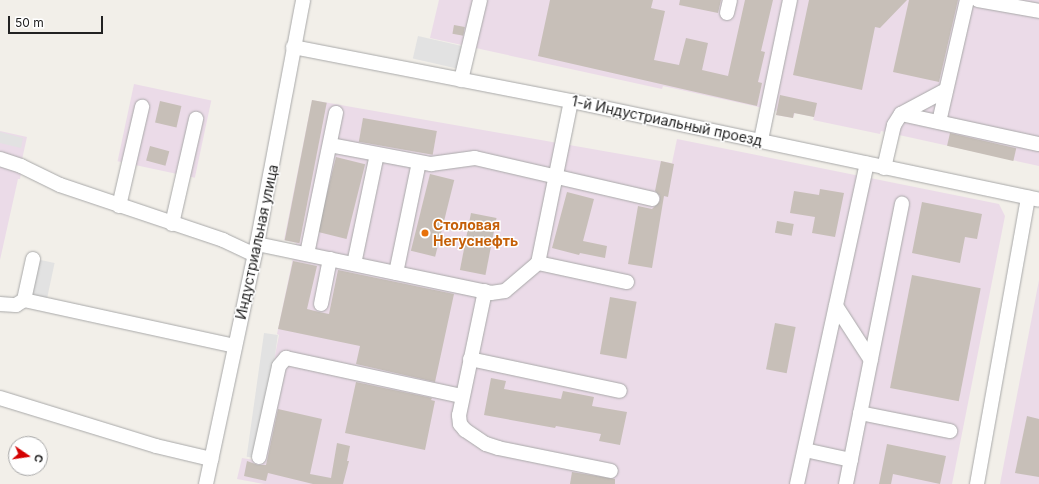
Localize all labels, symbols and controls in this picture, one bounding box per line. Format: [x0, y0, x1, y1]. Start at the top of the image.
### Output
scale bar [10, 8, 105, 34]
text: 50 m [15, 15, 44, 30]
street label: 1-й Индустриальный проезд [570, 93, 764, 149]
street label: Индустриальная улица [232, 163, 282, 321]
place label: Столовая Негуснефть [433, 217, 518, 250]
marker: Столовая Негуснефть [420, 228, 430, 238]
north arrow [8, 436, 48, 476]
text: С [31, 453, 46, 464]

